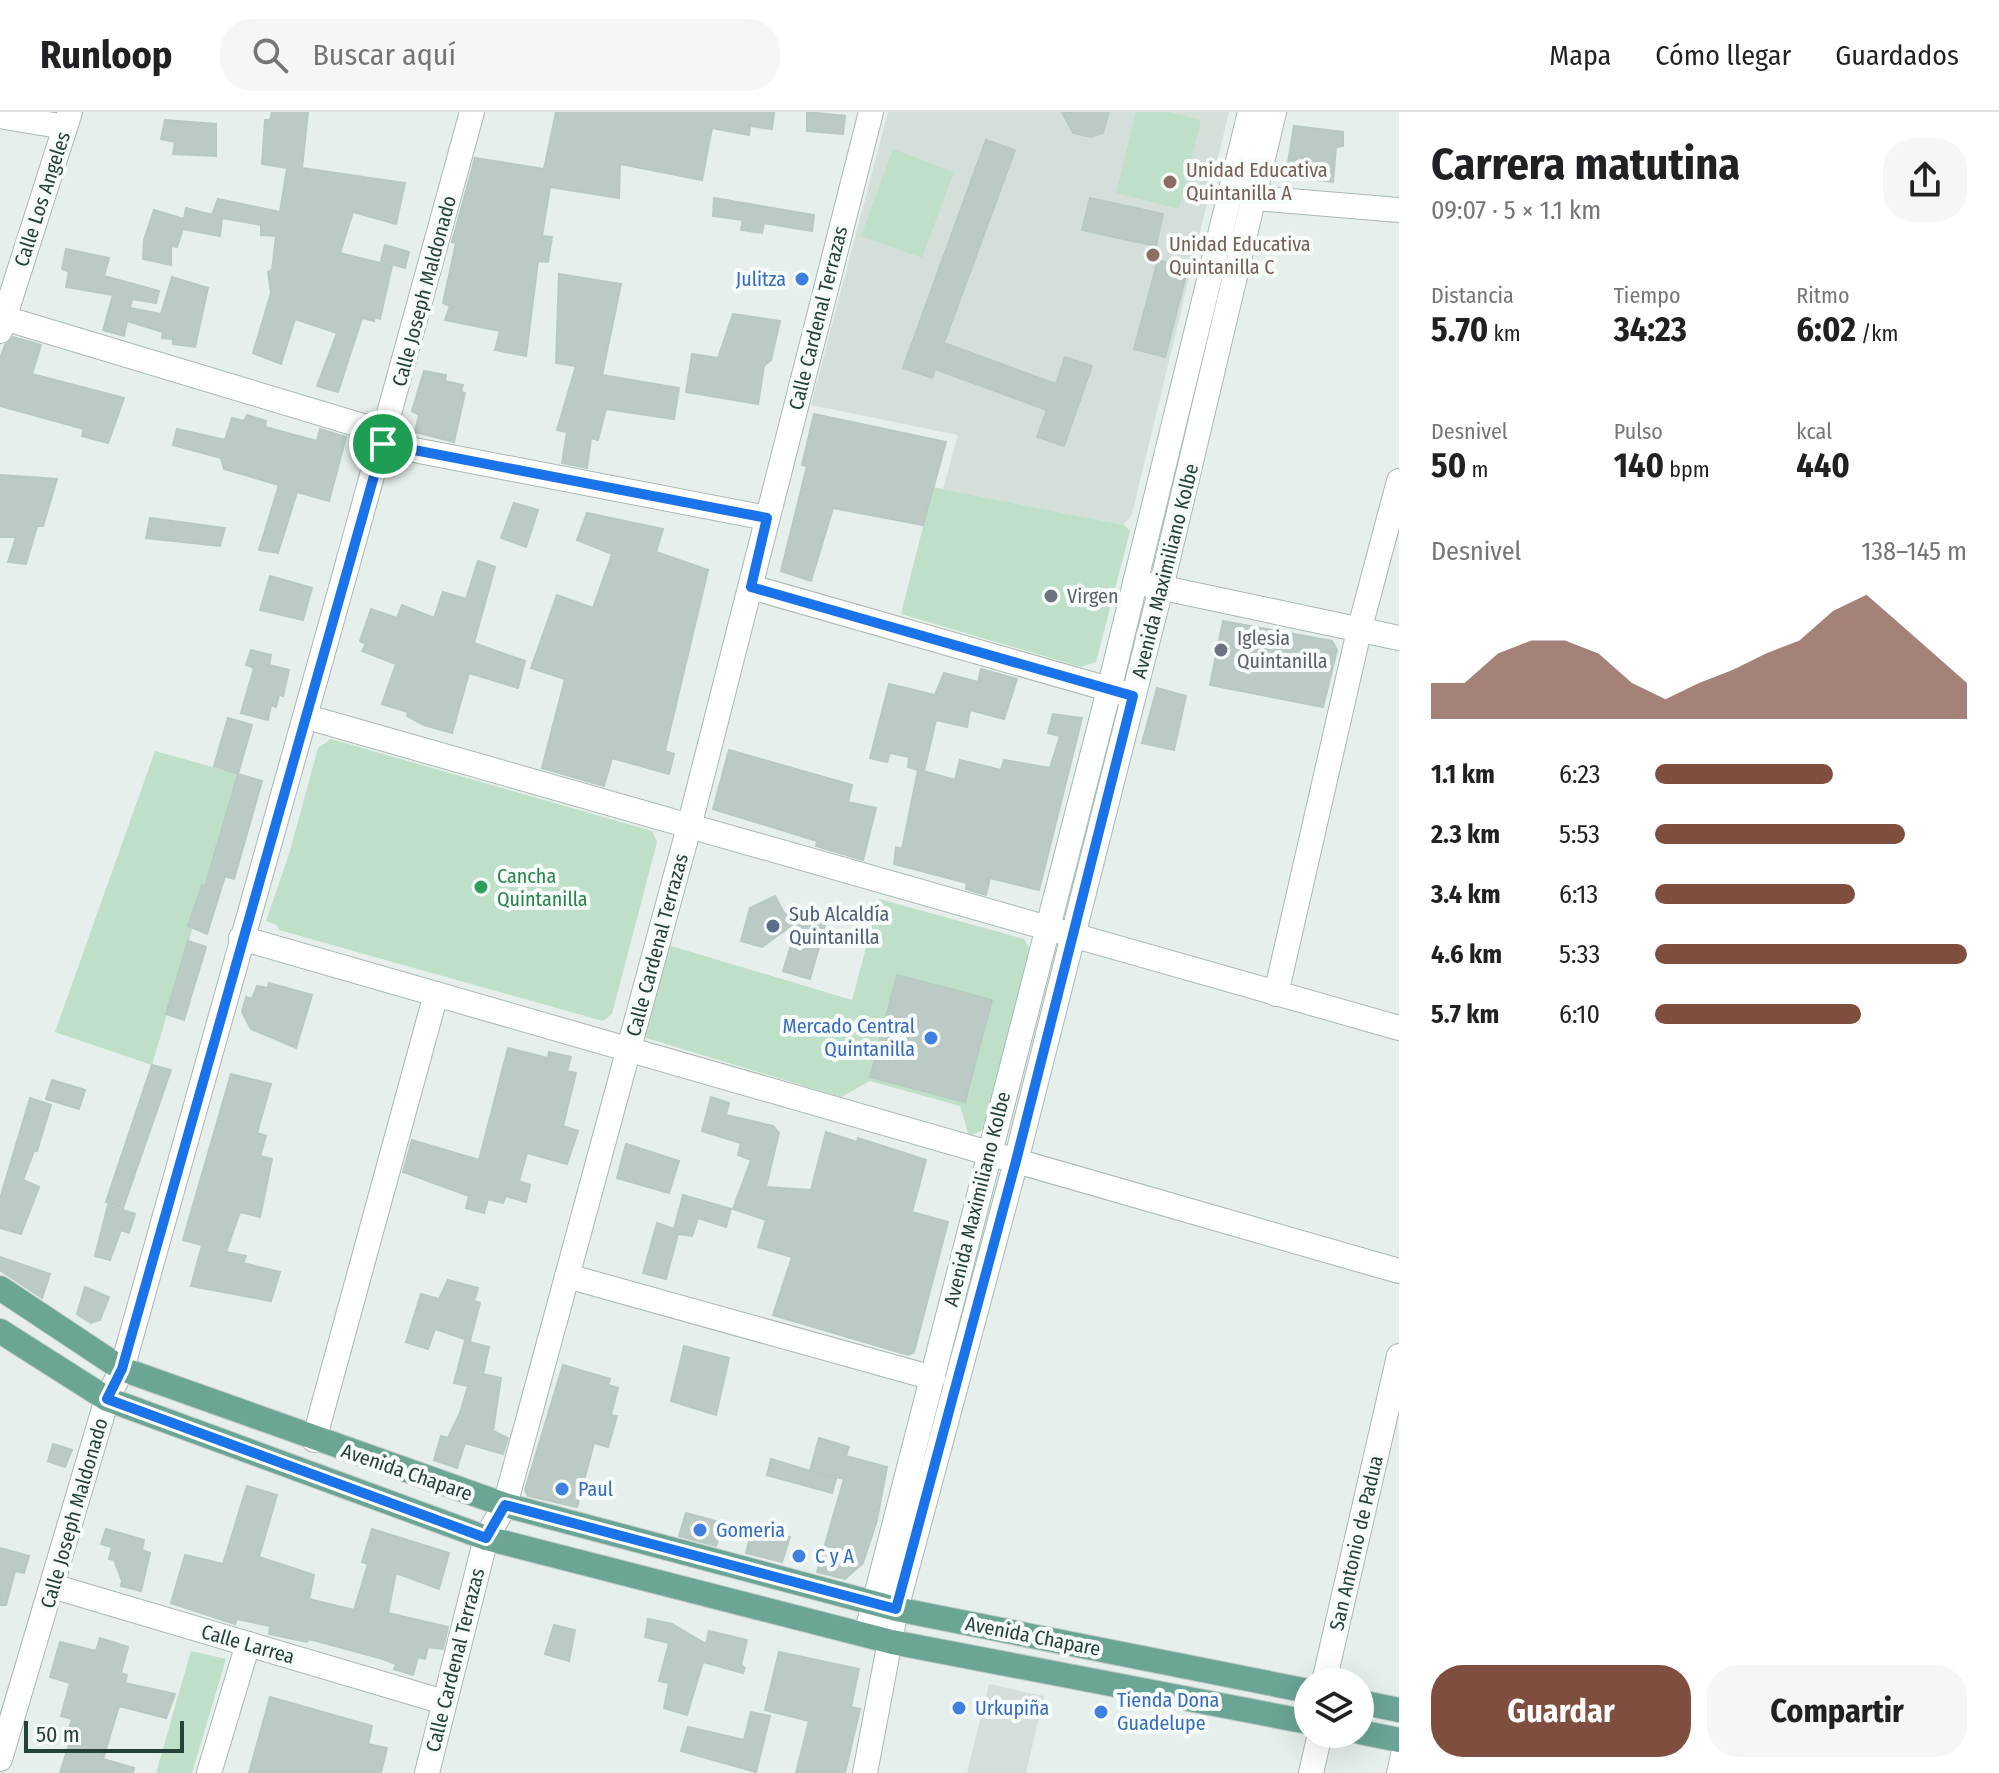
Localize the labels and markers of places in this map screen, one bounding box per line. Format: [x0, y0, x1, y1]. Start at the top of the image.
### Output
place label: Unidad Educativa Quintanilla A [1186, 158, 1328, 205]
marker: Unidad Educativa Quintanilla A [1161, 173, 1179, 191]
place label: Unidad Educativa Quintanilla C [1169, 232, 1311, 279]
marker: Unidad Educativa Quintanilla C [1144, 246, 1162, 264]
place label: Julitza [736, 267, 786, 291]
marker: Julitza [793, 270, 811, 288]
pin [349, 410, 417, 478]
place label: Virgen [1067, 584, 1118, 608]
marker: Virgen [1042, 587, 1060, 605]
place label: Iglesia Quintanilla [1237, 626, 1328, 673]
marker: Iglesia Quintanilla [1212, 641, 1230, 659]
place label: Cancha Quintanilla [497, 864, 588, 911]
marker: Cancha Quintanilla [472, 878, 490, 896]
place label: Sub Alcaldía Quintanilla [789, 902, 889, 949]
marker: Sub Alcaldía Quintanilla [764, 917, 782, 935]
place label: Mercado Central Quintanilla [782, 1014, 915, 1061]
marker: Mercado Central Quintanilla [922, 1029, 940, 1047]
place label: Paul [578, 1477, 613, 1501]
marker: Paul [553, 1480, 571, 1498]
place label: Gomeria [716, 1518, 785, 1542]
marker: Gomeria [691, 1521, 709, 1539]
place label: C y A [815, 1544, 854, 1568]
marker: C y A [790, 1547, 808, 1565]
place label: Tienda Dona Guadelupe [1117, 1688, 1219, 1735]
place label: Urkupiña [975, 1696, 1049, 1720]
marker: Urkupiña [950, 1699, 968, 1717]
marker: Tienda Dona Guadelupe [1092, 1703, 1110, 1721]

